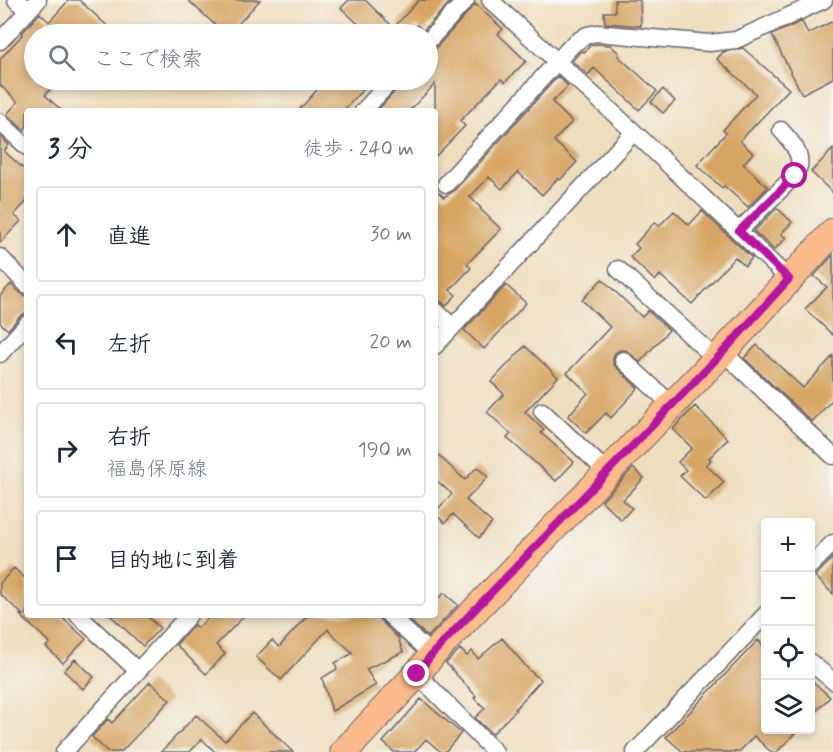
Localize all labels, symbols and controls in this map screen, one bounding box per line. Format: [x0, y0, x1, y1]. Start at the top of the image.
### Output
search box [24, 24, 438, 90]
icon: search [45, 41, 78, 74]
text: ここで検索 [93, 46, 203, 74]
text: 3 分 [48, 133, 93, 167]
text: 徒歩 · 240 m [303, 136, 414, 163]
route start [781, 162, 807, 188]
icon: ahead [50, 218, 83, 251]
text: 30 m [370, 221, 412, 248]
text: 直進 [107, 223, 151, 251]
icon: left [50, 326, 83, 359]
text: 20 m [369, 329, 412, 356]
text: 左折 [107, 331, 151, 359]
text: 右折 [107, 424, 151, 452]
icon: right [50, 434, 83, 467]
text: 190 m [358, 437, 412, 464]
text: 福島保原線 [107, 456, 207, 483]
map controls [761, 518, 815, 734]
button: + [761, 518, 815, 572]
icon: arrive [50, 542, 83, 575]
text: 目的地に到着 [107, 547, 239, 575]
button: − [761, 572, 815, 626]
button: locate [761, 626, 815, 680]
route end [403, 660, 429, 686]
button: layers [761, 680, 815, 734]

